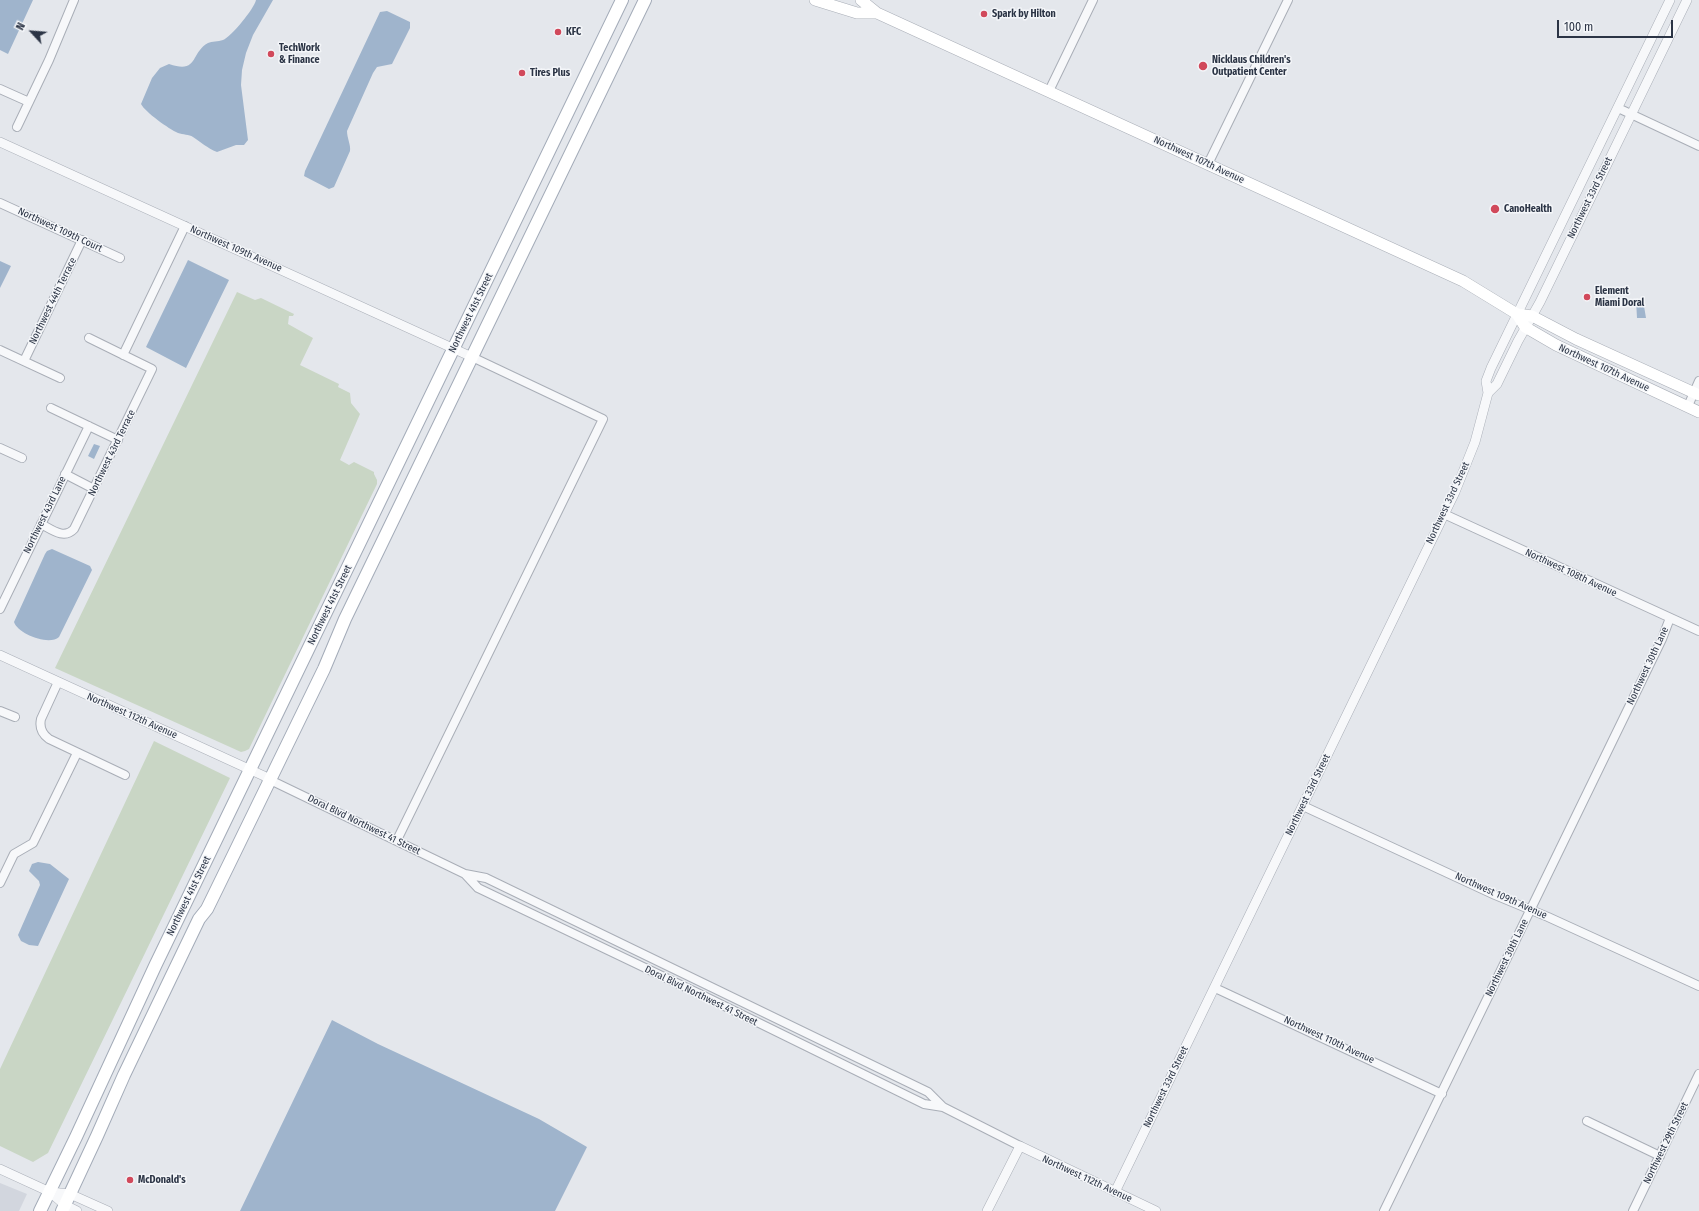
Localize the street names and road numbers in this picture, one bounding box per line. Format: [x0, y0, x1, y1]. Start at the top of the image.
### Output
street label: Northwest 107th Avenue [1152, 134, 1246, 186]
street label: Northwest 33rd Street [1565, 155, 1615, 241]
street label: Northwest 109th Court [16, 205, 104, 255]
street label: Northwest 109th Avenue [188, 223, 284, 275]
street label: Northwest 44th Terrace [27, 256, 79, 346]
street label: Northwest 41st Street [446, 271, 496, 355]
street label: Northwest 107th Avenue [1557, 342, 1651, 394]
street label: Northwest 43rd Terrace [86, 408, 138, 498]
street label: Northwest 33rd Street [1424, 460, 1472, 546]
street label: Northwest 43rd Lane [21, 474, 69, 556]
street label: Northwest 108th Avenue [1523, 546, 1619, 600]
street label: Northwest 41st Street [305, 563, 355, 647]
street label: Northwest 30th Lane [1625, 625, 1671, 707]
street label: Northwest 112th Avenue [85, 691, 179, 741]
street label: Northwest 33rd Street [1283, 752, 1333, 838]
street label: Doral Blvd Northwest 41 Street [306, 792, 422, 858]
street label: Northwest 41st Street [164, 854, 214, 938]
street label: Northwest 109th Avenue [1453, 870, 1549, 922]
street label: Northwest 30th Lane [1483, 917, 1531, 999]
street label: Doral Blvd Northwest 41 Street [643, 963, 759, 1029]
street label: Northwest 110th Avenue [1282, 1014, 1376, 1066]
street label: Northwest 33rd Street [1141, 1044, 1191, 1130]
street label: Northwest 29th Street [1641, 1100, 1691, 1186]
street label: Northwest 112th Avenue [1040, 1153, 1134, 1205]

